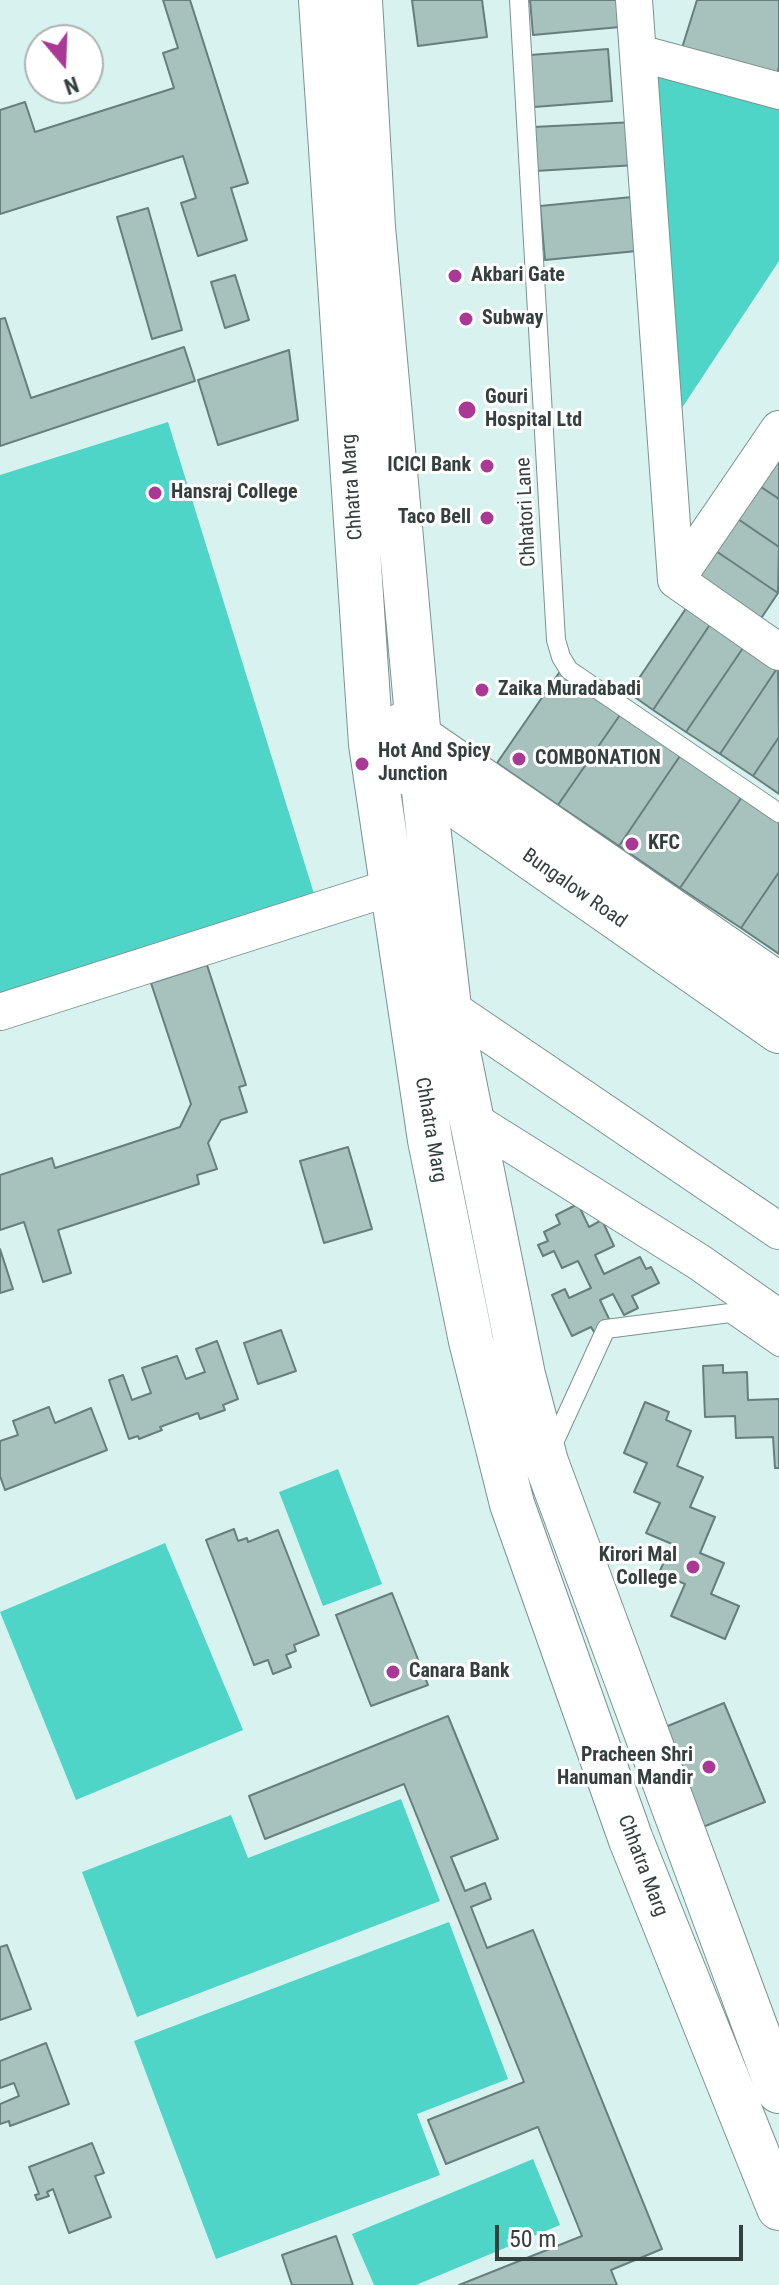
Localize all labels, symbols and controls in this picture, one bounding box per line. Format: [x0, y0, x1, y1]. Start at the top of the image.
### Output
north arrow [24, 24, 104, 104]
text: N [61, 71, 82, 99]
place label: Akbari Gate [471, 264, 565, 288]
marker: Akbari Gate [446, 267, 464, 285]
place label: Subway [482, 307, 543, 331]
marker: Subway [457, 310, 475, 328]
place label: Gouri Hospital Ltd [485, 386, 582, 433]
marker: Gouri Hospital Ltd [456, 399, 478, 421]
street label: Chhatra Marg [337, 433, 369, 541]
place label: ICICI Bank [387, 454, 471, 478]
marker: ICICI Bank [478, 457, 496, 475]
street label: Chhatori Lane [512, 457, 542, 567]
place label: Hansraj College [171, 481, 298, 505]
marker: Hansraj College [146, 484, 164, 502]
place label: Taco Bell [398, 506, 471, 530]
marker: Taco Bell [478, 509, 496, 527]
place label: Zaika Muradabadi [498, 678, 641, 702]
marker: Zaika Muradabadi [473, 681, 491, 699]
place label: Hot And Spicy Junction [378, 740, 491, 787]
place label: COMBONATION [535, 747, 661, 771]
marker: COMBONATION [510, 750, 528, 768]
marker: Hot And Spicy Junction [353, 755, 371, 773]
place label: KFC [648, 832, 680, 856]
marker: KFC [623, 835, 641, 853]
street label: Bungalow Road [517, 844, 631, 934]
street label: Chhatra Marg [409, 1075, 451, 1185]
place label: Kirori Mal College [599, 1544, 677, 1591]
marker: Kirori Mal College [684, 1558, 702, 1576]
place label: Canara Bank [409, 1660, 509, 1684]
marker: Canara Bank [384, 1663, 402, 1681]
place label: Pracheen Shri Hanuman Mandir [557, 1744, 693, 1791]
marker: Pracheen Shri Hanuman Mandir [700, 1758, 718, 1776]
street label: Chhatra Marg [612, 1812, 672, 1920]
scale bar [499, 2209, 747, 2259]
text: 50 m [509, 2225, 556, 2253]

